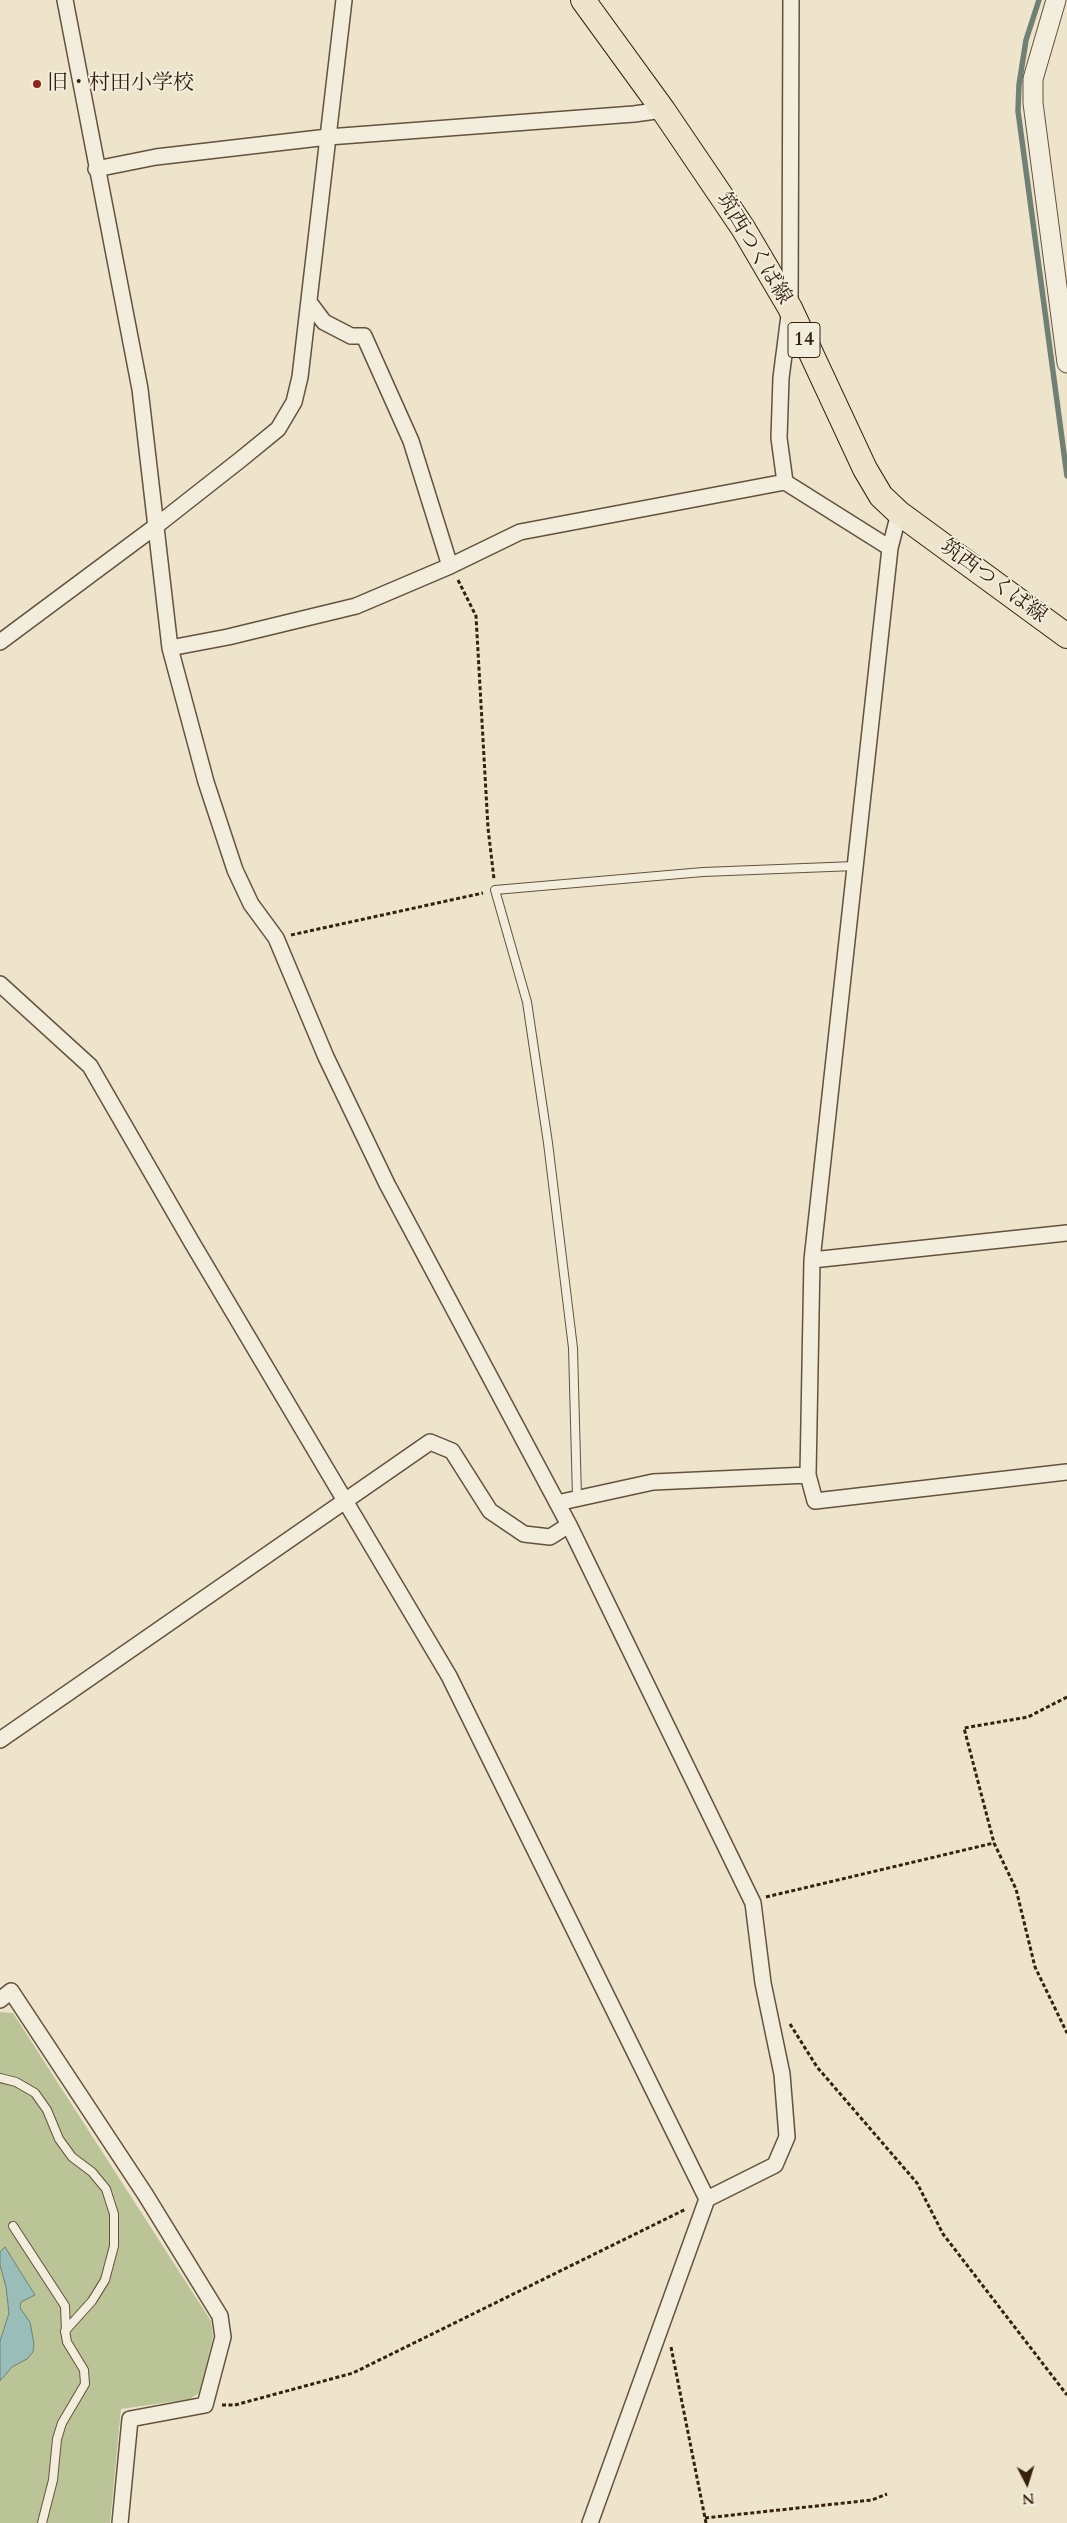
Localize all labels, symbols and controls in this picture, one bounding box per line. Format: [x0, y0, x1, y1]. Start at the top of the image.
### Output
place label: 旧・村田小学校 [47, 71, 194, 97]
marker: 旧・村田小学校 [31, 78, 43, 90]
street label: 筑西つくば線 [710, 189, 796, 309]
road number: 14 [788, 322, 820, 358]
street label: 筑西つくば線 [935, 535, 1051, 629]
north arrow [1002, 2458, 1052, 2508]
text: N [1021, 2488, 1035, 2508]

